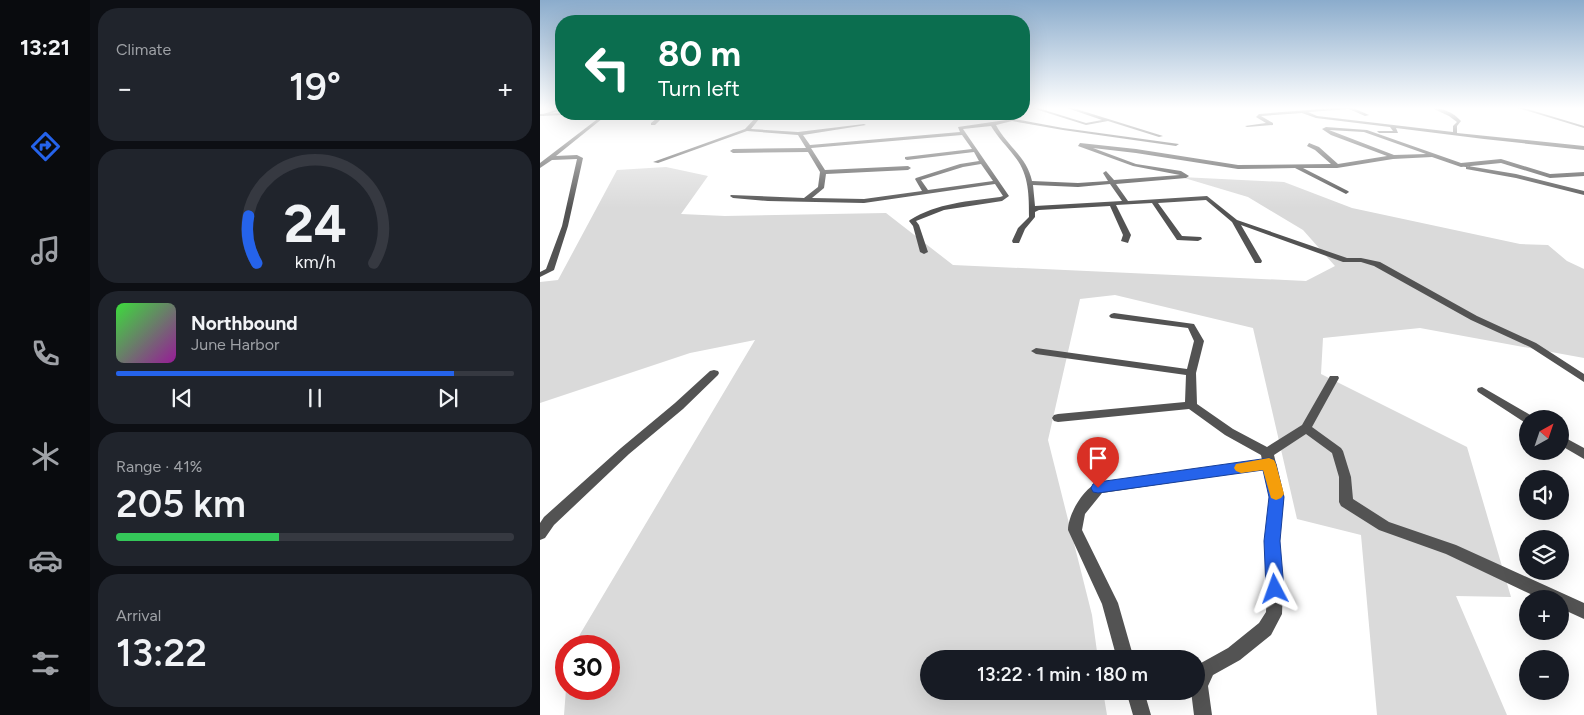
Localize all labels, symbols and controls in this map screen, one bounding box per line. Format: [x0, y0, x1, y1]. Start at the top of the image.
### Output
text: 80 m [658, 33, 741, 75]
text: 13:21 [20, 34, 70, 61]
icon: left [575, 35, 640, 100]
text: Climate [116, 40, 171, 59]
text: 19° [289, 64, 341, 110]
text: − [116, 71, 133, 105]
text: + [497, 71, 514, 105]
text: Turn left [658, 75, 740, 102]
icon: directions [28, 129, 63, 164]
text: 24 [283, 193, 347, 255]
icon: music [28, 233, 63, 268]
text: km/h [295, 251, 335, 272]
text: Northbound [191, 312, 298, 335]
text: June Harbor [191, 335, 279, 354]
icon: phone [28, 336, 63, 371]
icon: previous [168, 384, 196, 412]
icon: pause [301, 384, 329, 412]
icon: next [434, 384, 462, 412]
north arrow [1519, 410, 1569, 460]
map controls [1519, 410, 1569, 700]
pin [1077, 437, 1119, 488]
icon: climate [28, 439, 63, 474]
icon: arrive [1084, 444, 1112, 472]
text: Range · 41% [116, 457, 202, 476]
button: sound [1519, 470, 1569, 520]
text: 205 km [116, 481, 246, 527]
button: layers [1519, 530, 1569, 580]
icon: car [28, 543, 63, 578]
position arrow [1248, 562, 1300, 614]
button: + [1519, 590, 1569, 640]
text: Arrival [116, 606, 161, 625]
text: 13:22 [116, 630, 207, 676]
speed limit sign: 30 [555, 635, 620, 700]
icon: filters [28, 646, 63, 681]
button: − [1519, 650, 1569, 700]
text: 13:22 · 1 min · 180 m [977, 663, 1148, 686]

